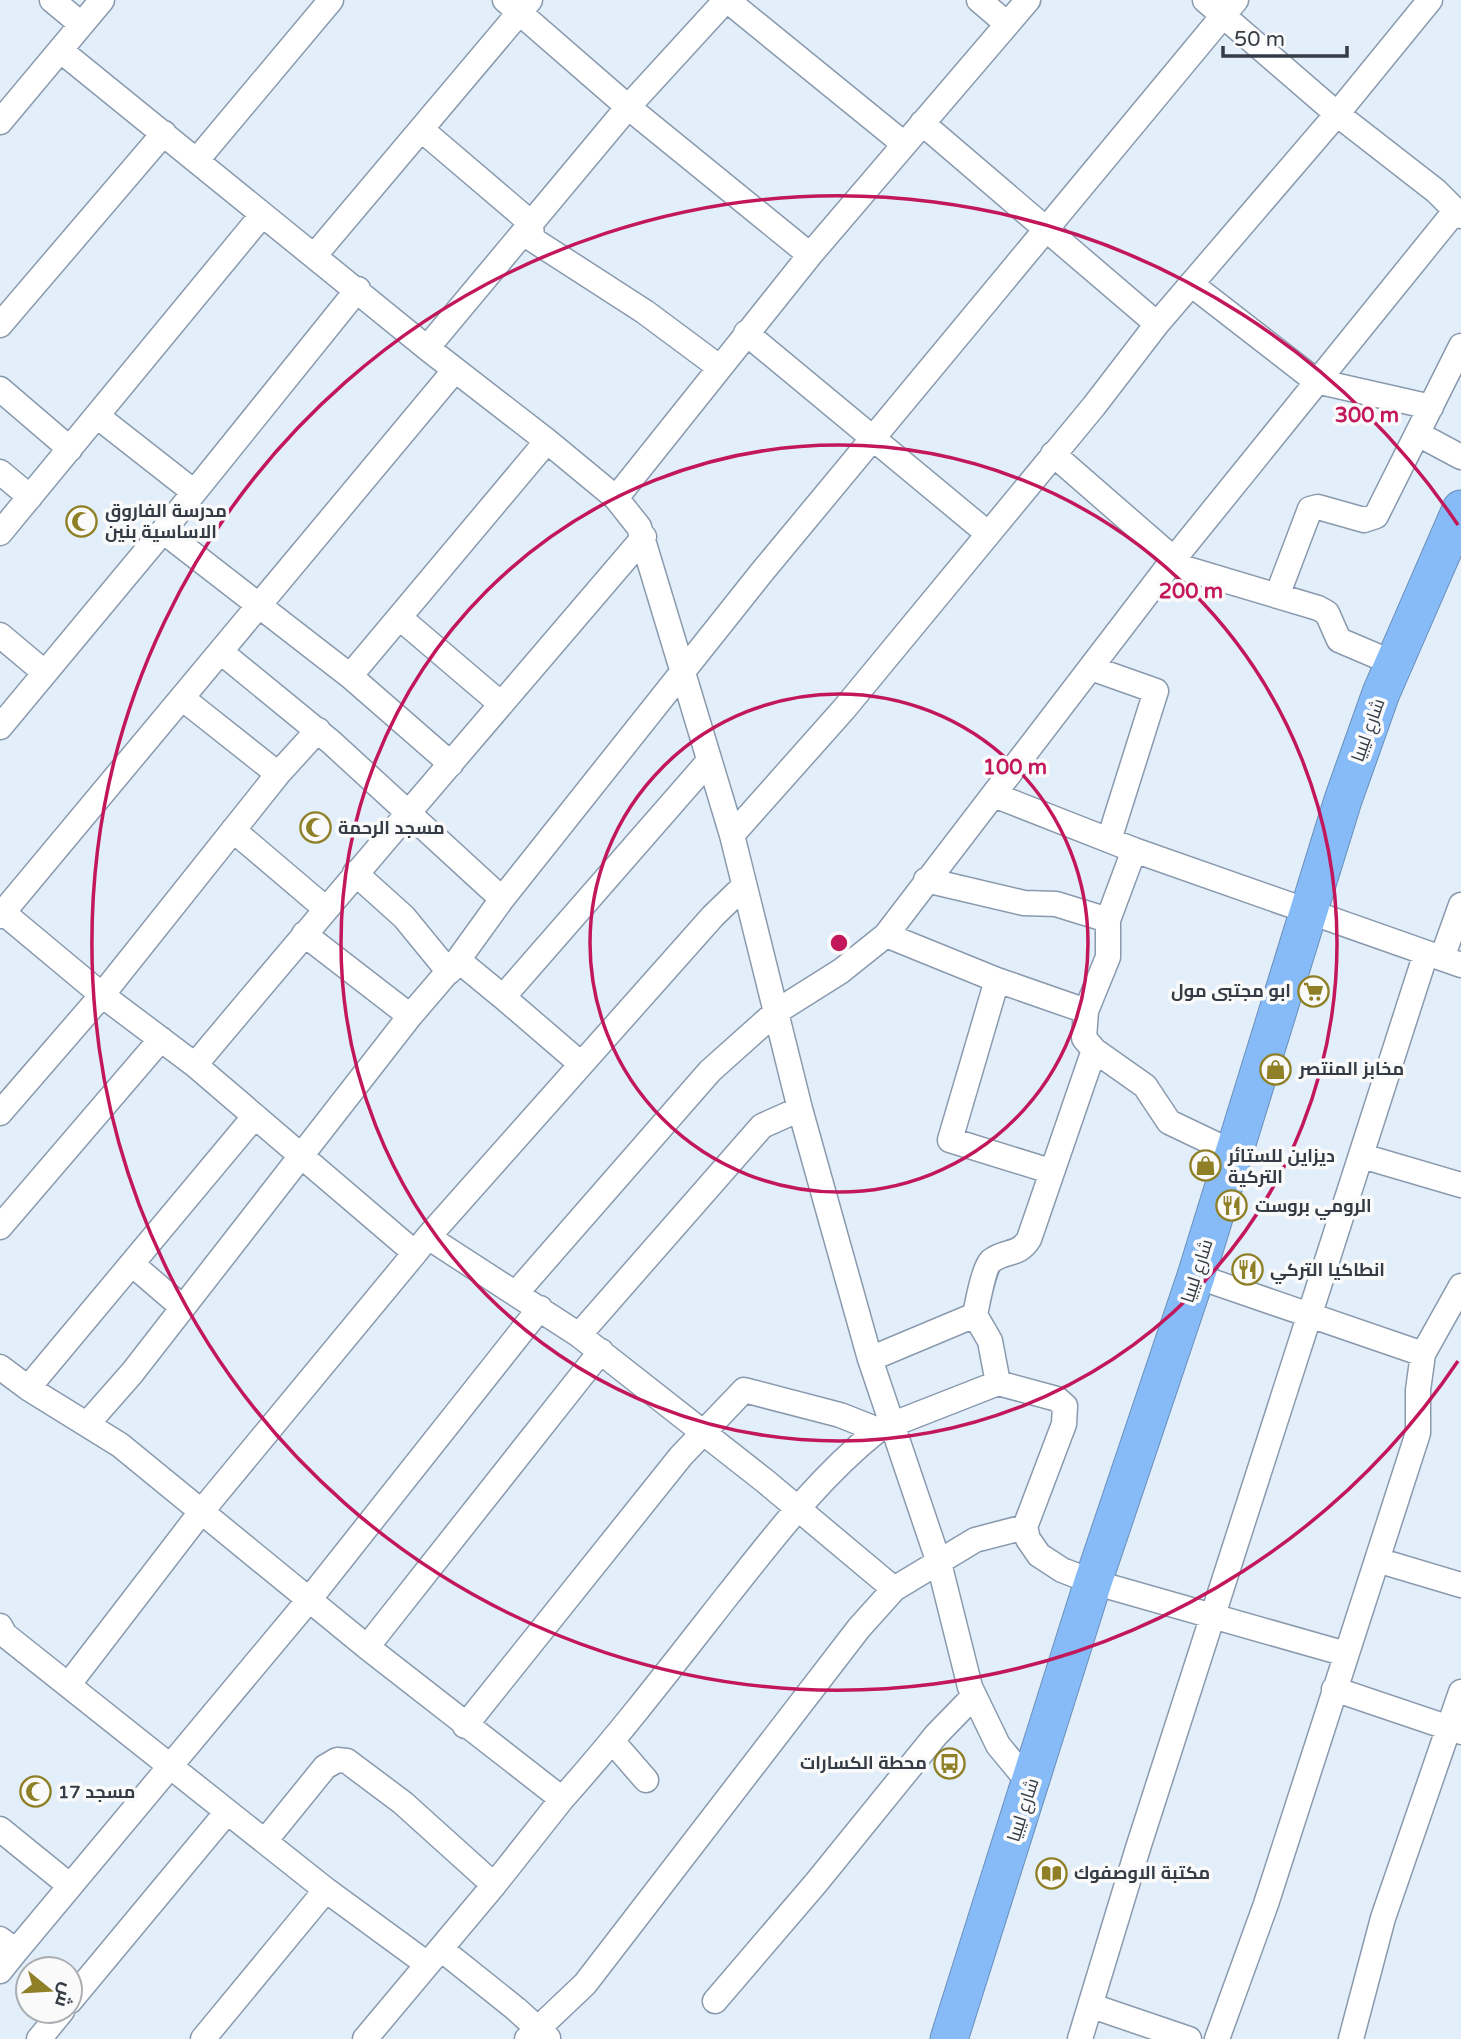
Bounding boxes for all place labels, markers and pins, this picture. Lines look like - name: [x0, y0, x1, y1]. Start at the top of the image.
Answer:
- place label: مدرسة الفاروق الاساسية بنين: [105, 500, 227, 543]
- mosque icon: مدرسة الفاروق الاساسية بنين: [65, 504, 99, 538]
- mosque icon: مسجد الرحمة: [298, 811, 332, 845]
- place label: مسجد الرحمة: [338, 817, 445, 839]
- centre of rings: [827, 931, 851, 955]
- supermarket icon: ابو مجتبى مول: [1297, 974, 1331, 1008]
- place label: ابو مجتبى مول: [1171, 980, 1291, 1002]
- shop icon: مخابز المنتصر: [1259, 1052, 1293, 1086]
- place label: مخابز المنتصر: [1298, 1058, 1404, 1080]
- place label: ديزاين للستائر التركية: [1227, 1145, 1335, 1188]
- shop icon: ديزاين للستائر التركية: [1188, 1149, 1222, 1183]
- restaurant icon: الرومي بروست: [1215, 1189, 1249, 1223]
- place label: الرومي بروست: [1255, 1195, 1372, 1221]
- restaurant icon: انطاكيا التركي: [1230, 1253, 1264, 1287]
- place label: انطاكيا التركي: [1270, 1259, 1385, 1285]
- bus stop icon: محطة الكسارات: [933, 1746, 967, 1780]
- place label: محطة الكسارات: [800, 1752, 927, 1774]
- mosque icon: مسجد 17: [18, 1775, 52, 1809]
- place label: مسجد 17: [58, 1781, 135, 1803]
- library icon: مكتبة الاوصفوك: [1034, 1856, 1068, 1890]
- place label: مكتبة الاوصفوك: [1074, 1862, 1210, 1884]

